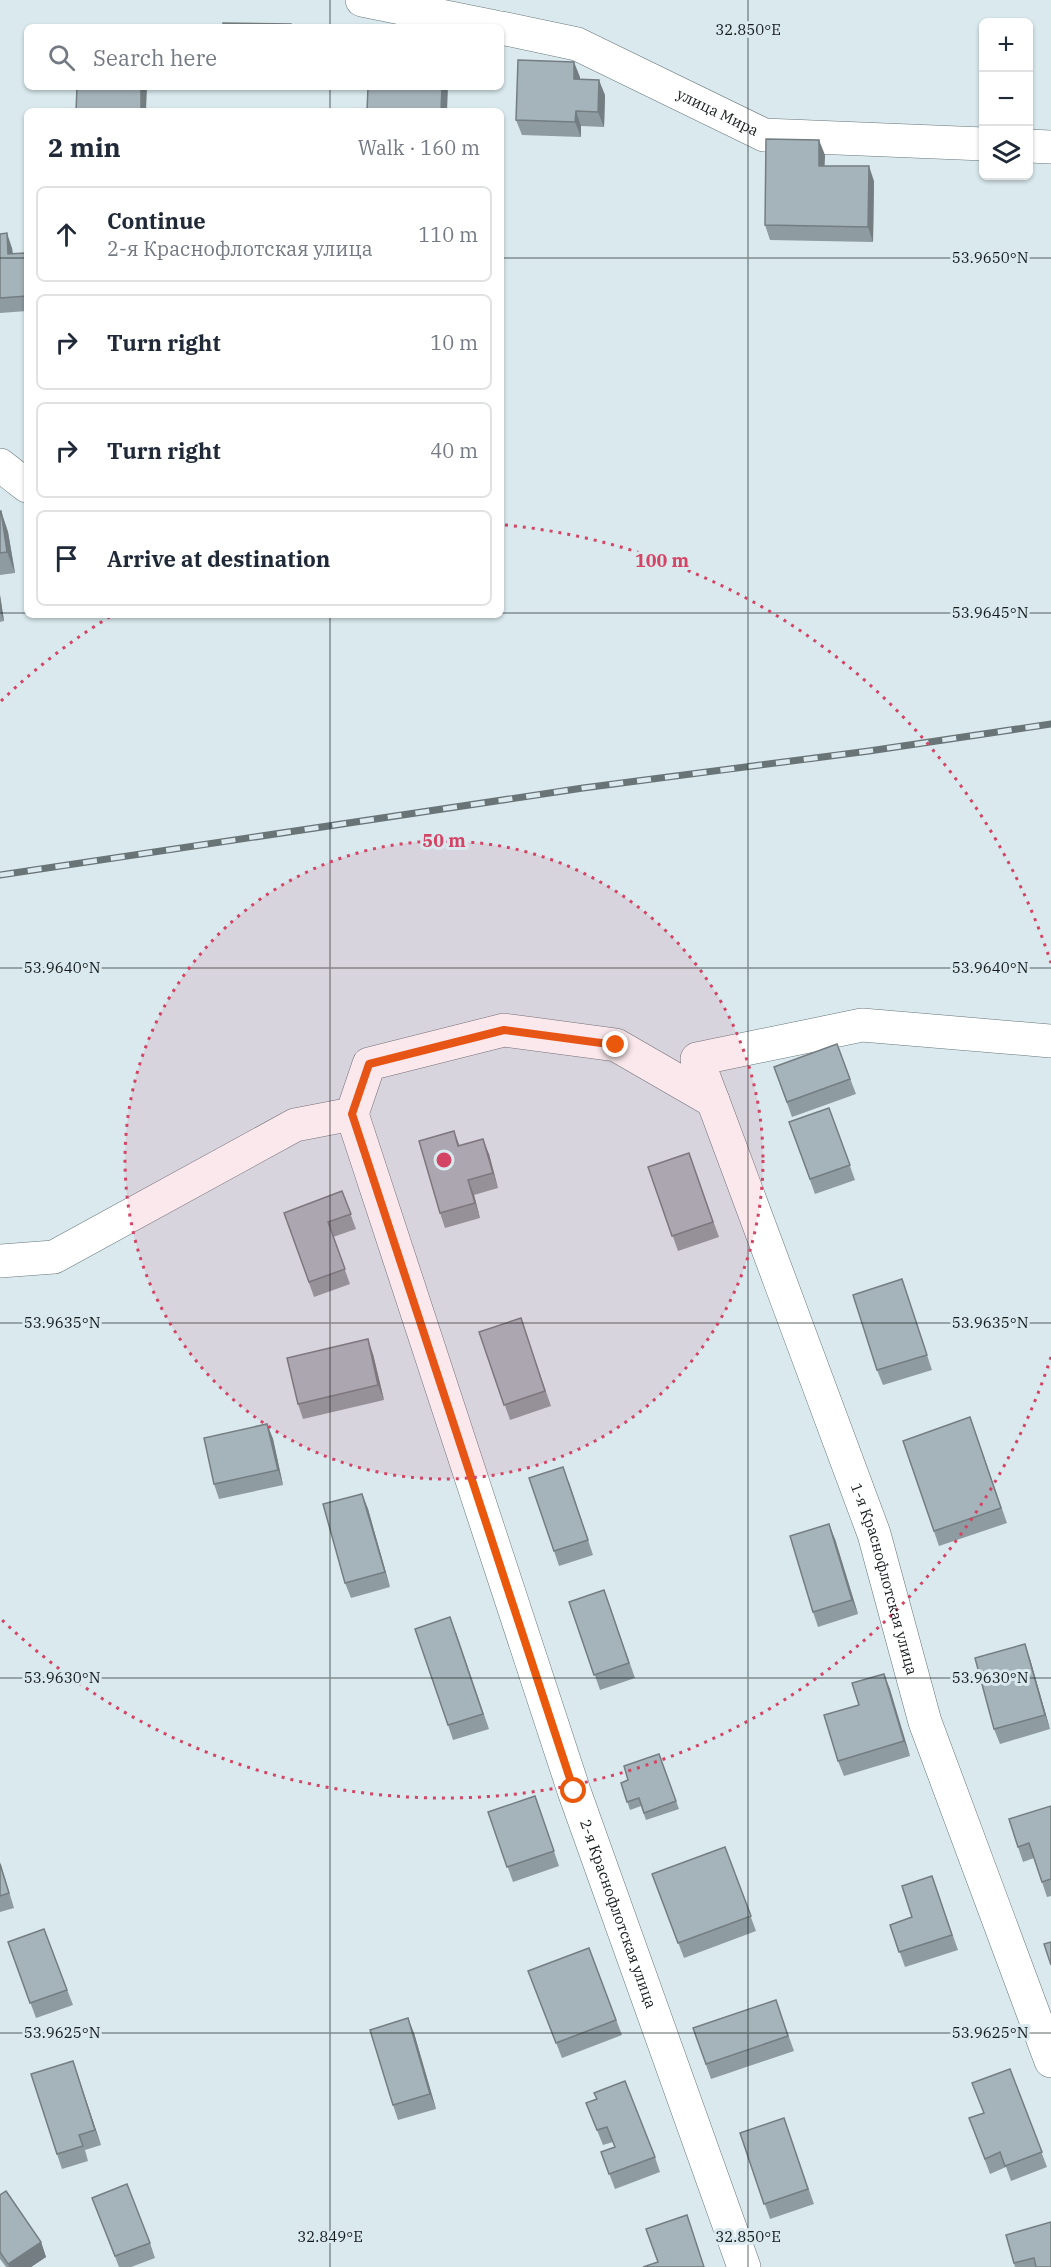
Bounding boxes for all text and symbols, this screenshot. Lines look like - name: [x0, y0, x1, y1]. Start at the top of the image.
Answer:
- map controls: [979, 18, 1033, 180]
- button: +: [979, 18, 1033, 72]
- text: 32.850°E: [715, 20, 781, 39]
- search box: [24, 24, 504, 90]
- icon: search: [45, 41, 78, 74]
- text: Search here: [93, 43, 217, 72]
- button: −: [979, 72, 1033, 126]
- street label: улица Мира: [674, 84, 762, 140]
- button: layers: [979, 126, 1033, 180]
- text: 2 min: [48, 130, 121, 164]
- text: Walk · 160 m: [358, 134, 480, 161]
- text: Continue: [107, 206, 206, 235]
- icon: ahead: [50, 218, 83, 251]
- text: 110 m: [418, 221, 478, 248]
- text: 2-я Краснофлотская улица: [107, 235, 373, 262]
- text: 53.9650°N: [952, 248, 1028, 267]
- icon: right: [50, 326, 83, 359]
- text: Turn right: [107, 328, 221, 357]
- text: 10 m: [430, 329, 478, 356]
- icon: right: [50, 434, 83, 467]
- text: Turn right: [107, 436, 221, 465]
- text: 40 m: [430, 437, 478, 464]
- icon: arrive: [50, 542, 83, 575]
- text: Arrive at destination: [107, 544, 330, 573]
- text: 100 m: [635, 549, 690, 572]
- text: 53.9645°N: [952, 603, 1028, 622]
- text: 50 m: [422, 829, 466, 852]
- text: 53.9640°N: [24, 958, 100, 977]
- text: 53.9640°N: [952, 958, 1028, 977]
- route end: [602, 1031, 628, 1057]
- centre of rings: [434, 1150, 454, 1170]
- text: 53.9635°N: [24, 1313, 100, 1332]
- text: 53.9635°N: [952, 1313, 1028, 1332]
- street label: 1-я Краснофлотская улица: [847, 1480, 922, 1677]
- text: 53.9630°N: [24, 1668, 100, 1687]
- text: 53.9630°N: [952, 1668, 1028, 1687]
- route start: [560, 1777, 586, 1803]
- street label: 2-я Краснофлотская улица: [576, 1817, 661, 2011]
- text: 53.9625°N: [24, 2023, 100, 2042]
- text: 53.9625°N: [952, 2023, 1028, 2042]
- text: 32.849°E: [297, 2227, 363, 2246]
- text: 32.850°E: [715, 2227, 781, 2246]

